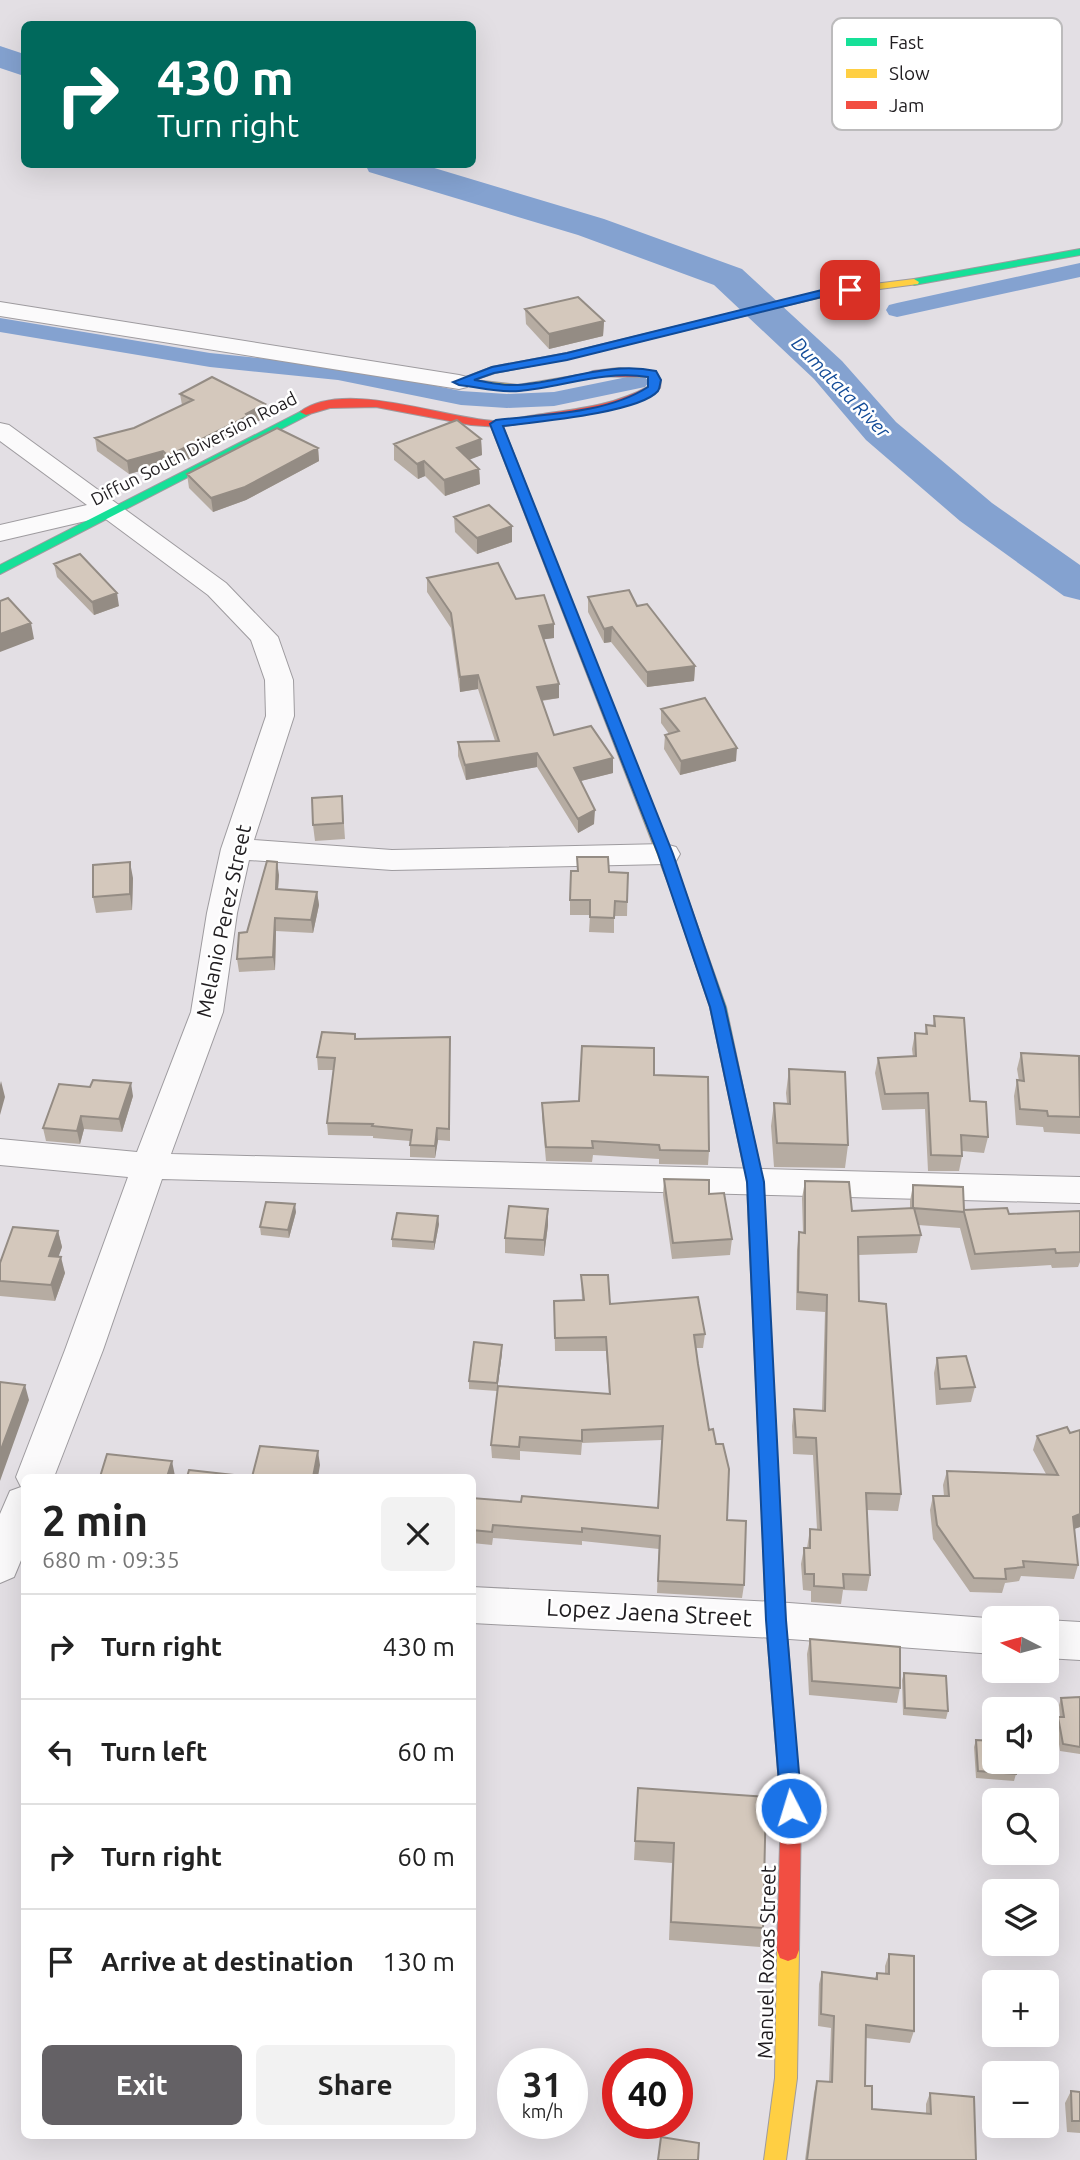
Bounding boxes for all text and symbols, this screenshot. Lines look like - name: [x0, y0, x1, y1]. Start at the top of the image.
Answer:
- legend: [832, 18, 1062, 130]
- text: Fast: [889, 31, 924, 53]
- icon: right: [42, 49, 133, 140]
- text: 430 m: [157, 49, 294, 104]
- text: Slow: [889, 62, 930, 84]
- text: Jam: [889, 94, 925, 116]
- text: Turn right: [157, 107, 299, 143]
- pin: [820, 260, 880, 320]
- icon: arrive: [831, 271, 869, 309]
- water label: Dumatata River: [787, 332, 895, 443]
- street label: Diffun South Diversion Road: [87, 387, 300, 509]
- street label: Melanio Perez Street: [191, 822, 255, 1020]
- text: 2 min: [42, 1497, 148, 1544]
- button: close: [381, 1497, 455, 1571]
- text: 680 m · 09:35: [42, 1547, 180, 1572]
- street label: Lopez Jaena Street: [545, 1594, 753, 1631]
- north arrow: [982, 1606, 1059, 1684]
- map controls: [982, 1606, 1059, 2138]
- icon: right: [42, 1628, 80, 1666]
- text: Turn right: [101, 1632, 222, 1661]
- text: 430 m: [383, 1632, 455, 1661]
- button: sound: [982, 1697, 1059, 1774]
- icon: left: [42, 1733, 80, 1771]
- text: Turn left: [101, 1737, 207, 1766]
- text: 60 m: [397, 1737, 455, 1766]
- position arrow: [754, 1771, 828, 1845]
- button: search: [982, 1788, 1059, 1865]
- icon: right: [42, 1838, 80, 1876]
- text: Turn right: [101, 1842, 222, 1871]
- text: 60 m: [397, 1842, 455, 1871]
- street label: Manuel Roxas Street: [752, 1865, 780, 2059]
- button: layers: [982, 1879, 1059, 1956]
- icon: arrive: [42, 1943, 80, 1981]
- text: Arrive at destination: [101, 1947, 354, 1976]
- text: 130 m: [383, 1947, 455, 1976]
- button: +: [982, 1970, 1059, 2047]
- button: Exit: [42, 2045, 242, 2125]
- button: Share: [256, 2045, 455, 2125]
- speed limit sign: 40: [602, 2048, 693, 2139]
- button: −: [982, 2061, 1059, 2138]
- text: 31: [523, 2064, 562, 2104]
- text: km/h: [522, 2101, 563, 2121]

